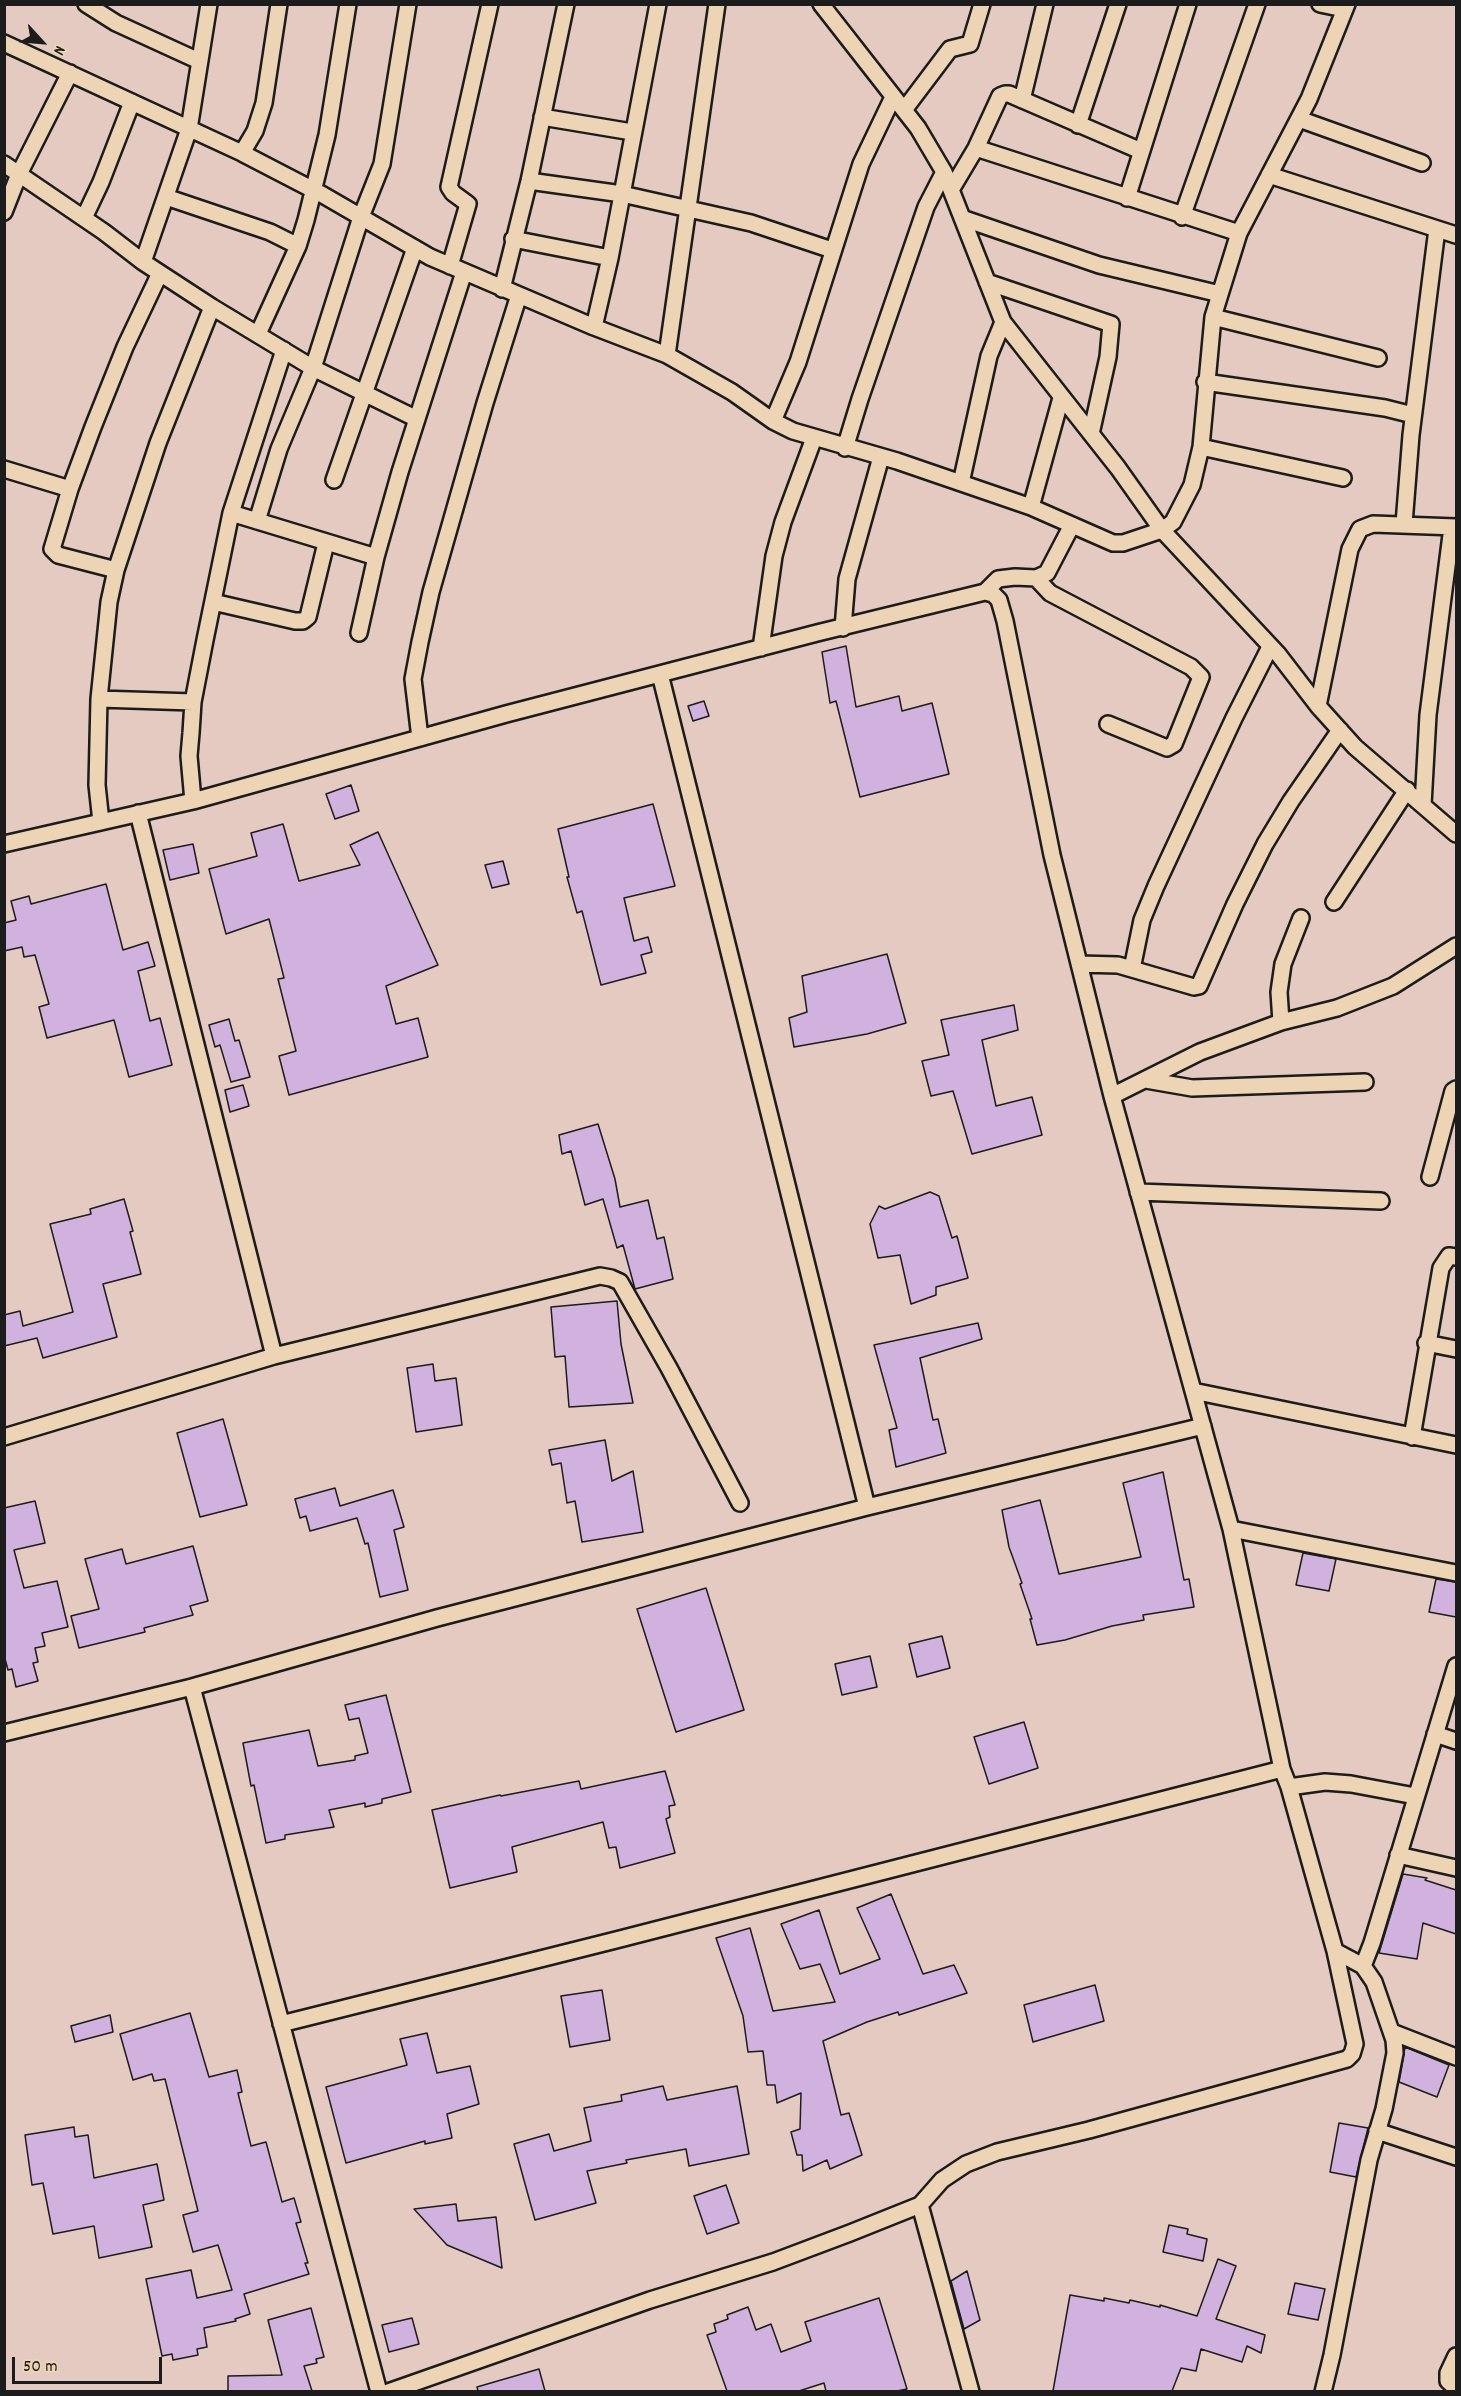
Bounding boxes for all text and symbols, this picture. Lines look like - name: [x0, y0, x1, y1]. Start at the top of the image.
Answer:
- north arrow: [12, 12, 72, 72]
- text: N: [47, 42, 71, 59]
- scale bar: [15, 2345, 165, 2383]
- text: 50 m: [23, 2355, 58, 2380]

